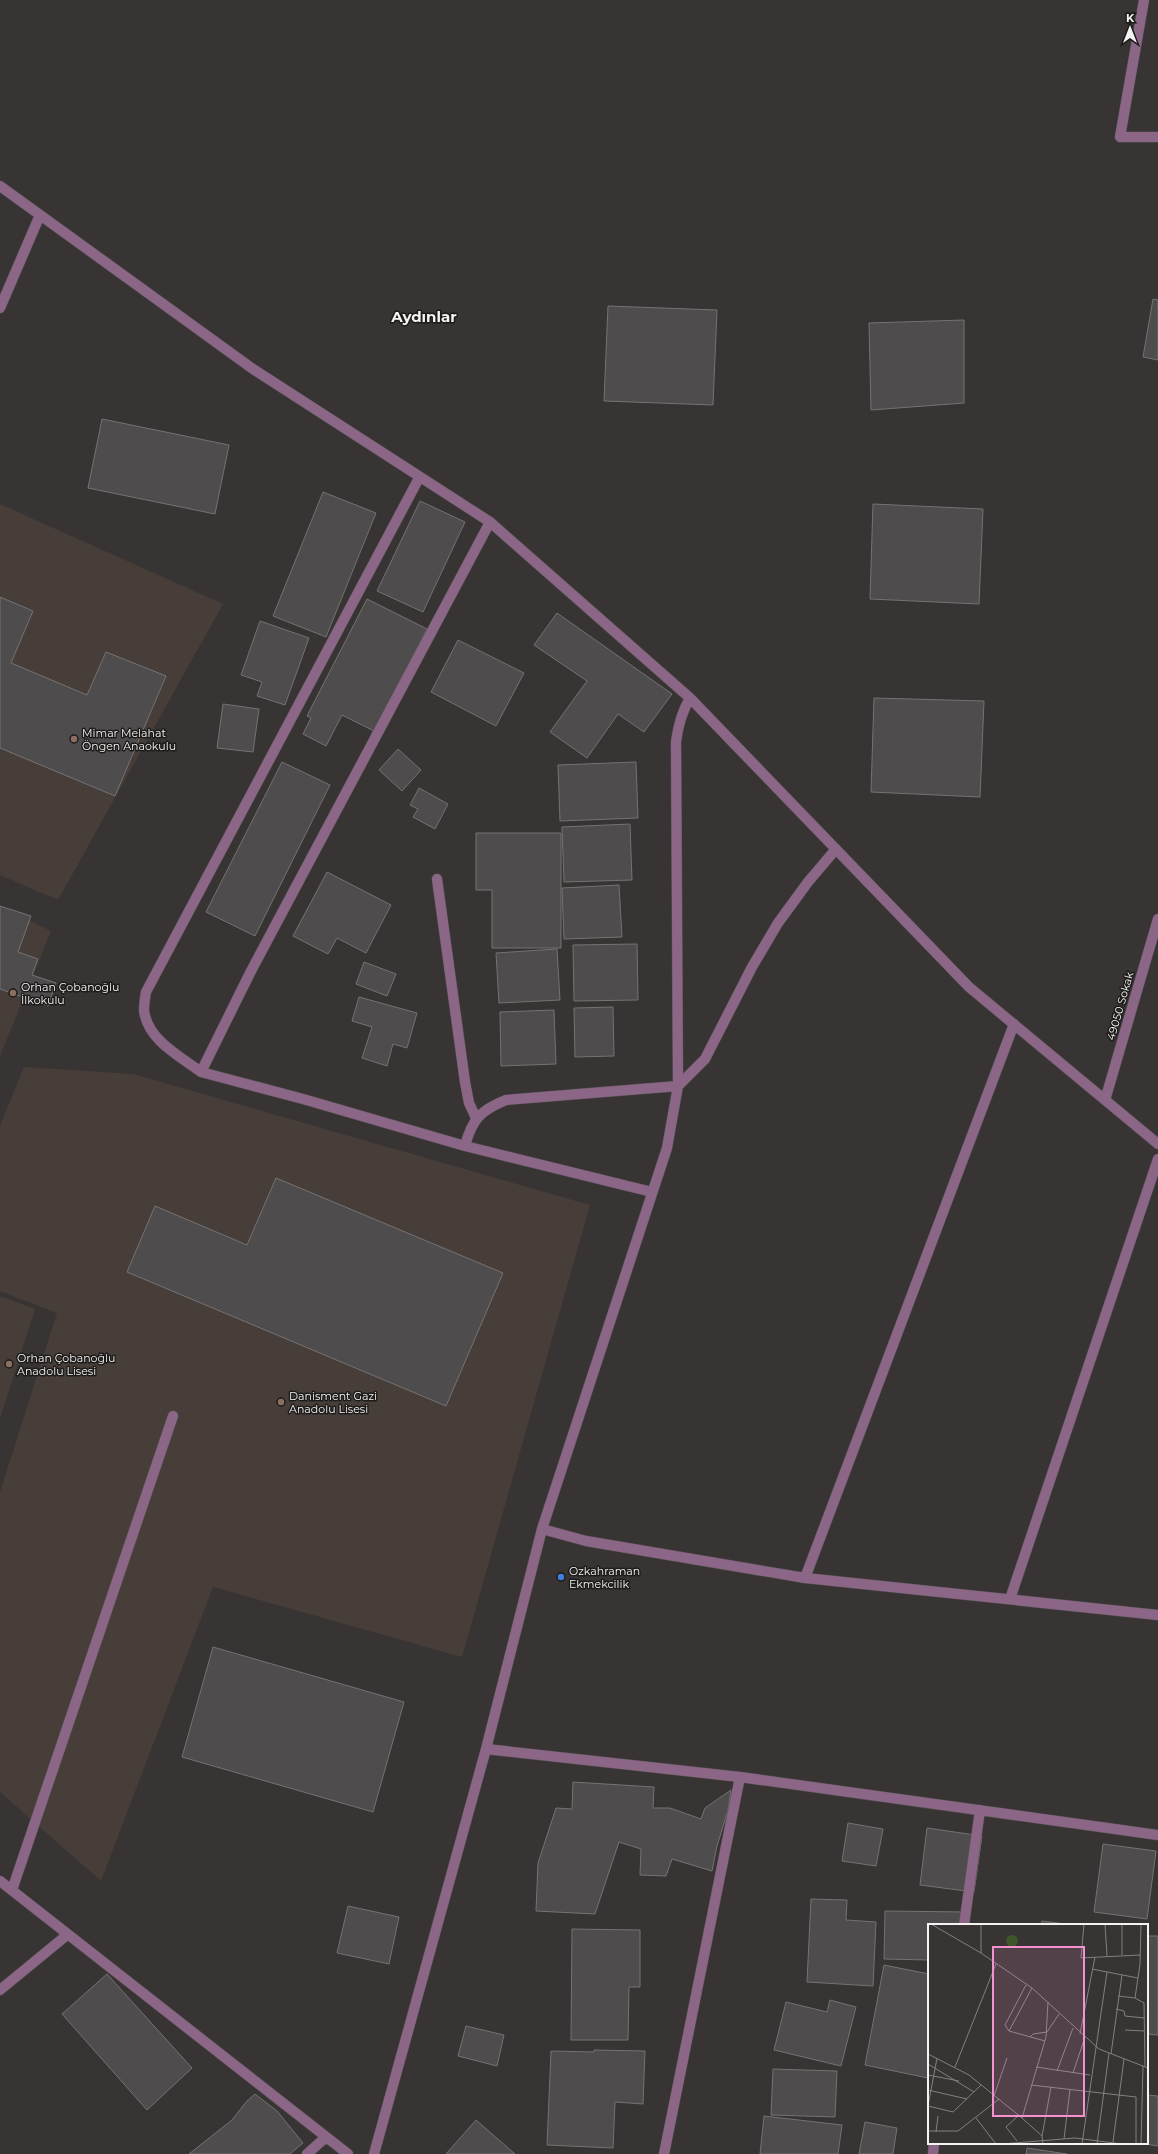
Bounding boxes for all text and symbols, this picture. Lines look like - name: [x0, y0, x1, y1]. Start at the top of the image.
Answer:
- north arrow: [1110, 8, 1150, 48]
- text: K: [1126, 11, 1135, 25]
- district label: Aydınlar: [390, 307, 457, 326]
- place label: Mimar Melahat Öngen Anaokulu: [82, 726, 176, 753]
- marker: Mimar Melahat Öngen Anaokulu: [69, 734, 79, 744]
- street label: 49050 Sokak: [1104, 970, 1137, 1042]
- place label: Orhan Çobanoğlu İlkokulu: [21, 980, 119, 1007]
- marker: Orhan Çobanoğlu İlkokulu: [8, 988, 18, 998]
- place label: Orhan Çobanoğlu Anadolu Lisesi: [17, 1351, 115, 1378]
- marker: Orhan Çobanoğlu Anadolu Lisesi: [4, 1359, 14, 1369]
- place label: Danisment Gazi Anadolu Lisesi: [289, 1389, 377, 1416]
- marker: Danisment Gazi Anadolu Lisesi: [276, 1397, 286, 1407]
- place label: Ozkahraman Ekmekcilik: [569, 1564, 640, 1591]
- marker: Ozkahraman Ekmekcilik: [556, 1572, 566, 1582]
- inset map: [928, 1924, 1148, 2144]

